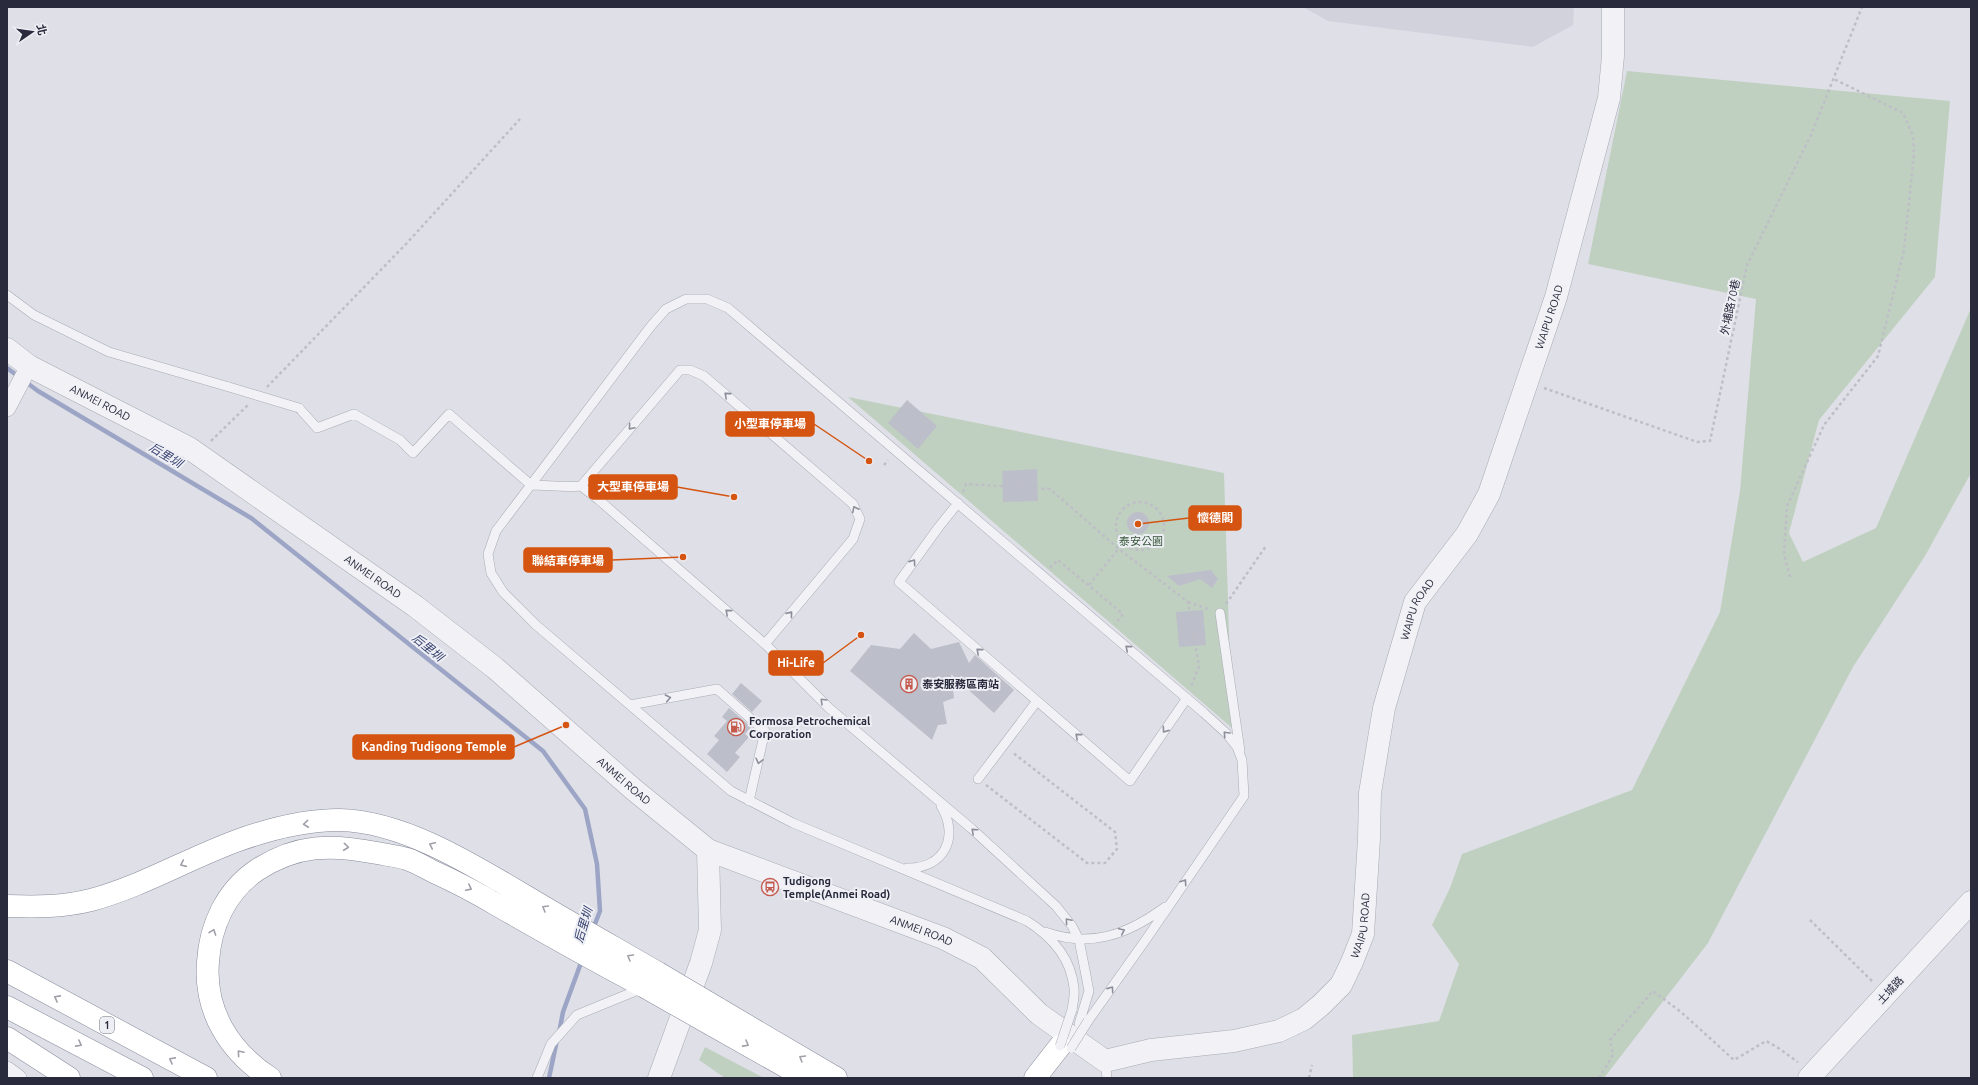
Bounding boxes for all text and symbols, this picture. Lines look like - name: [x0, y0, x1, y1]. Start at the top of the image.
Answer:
- north arrow: [12, 12, 52, 52]
- text: 北: [35, 23, 49, 36]
- street label: 外埔路70巷: [1718, 278, 1742, 336]
- street label: WAIPU ROAD: [1533, 283, 1565, 351]
- street label: ANMEI ROAD: [68, 382, 133, 423]
- one-way arrow: [724, 393, 731, 400]
- callout: 小型車停車場: [726, 412, 814, 436]
- text: 小型車停車場: [734, 417, 806, 430]
- one-way arrow: [629, 423, 636, 430]
- water label: 后里圳: [147, 440, 186, 471]
- callout: 大型車停車場: [589, 475, 677, 499]
- text: 大型車停車場: [597, 480, 669, 493]
- one-way arrow: [852, 506, 860, 514]
- callout: 懷德閣: [1189, 506, 1241, 530]
- text: 懷德閣: [1197, 511, 1233, 524]
- park label: 泰安公園: [1119, 535, 1163, 547]
- callout: 聯結車停車場: [524, 548, 612, 572]
- street label: ANMEI ROAD: [342, 553, 404, 601]
- text: 聯結車停車場: [532, 554, 604, 567]
- one-way arrow: [909, 559, 916, 566]
- street label: WAIPU ROAD: [1398, 576, 1437, 641]
- one-way arrow: [725, 609, 733, 617]
- one-way arrow: [785, 611, 792, 619]
- water label: 后里圳: [410, 631, 448, 665]
- one-way arrow: [1125, 646, 1133, 653]
- one-way arrow: [977, 649, 984, 656]
- callout: Hi-Life: [769, 651, 823, 675]
- text: Hi-Life: [777, 656, 815, 669]
- building icon: 泰安服務區南站: [899, 674, 919, 694]
- place label: 泰安服務區南站: [922, 678, 999, 690]
- one-way arrow: [665, 694, 672, 703]
- one-way arrow: [820, 698, 828, 706]
- place label: Formosa Petrochemical Corporation: [749, 715, 871, 740]
- fuel station icon: Formosa Petrochemical Corporation: [726, 717, 746, 737]
- one-way arrow: [1163, 726, 1170, 733]
- one-way arrow: [1223, 731, 1230, 739]
- one-way arrow: [1075, 733, 1083, 741]
- callout: Kanding Tudigong Temple: [353, 735, 514, 759]
- text: Kanding Tudigong Temple: [361, 740, 507, 753]
- street label: ANMEI ROAD: [595, 755, 653, 807]
- one-way arrow: [755, 758, 763, 764]
- one-way arrow: [303, 819, 309, 828]
- one-way arrow: [971, 829, 979, 836]
- one-way arrow: [429, 842, 436, 850]
- one-way arrow: [343, 843, 350, 852]
- one-way arrow: [180, 859, 187, 867]
- place label: Tudigong Temple(Anmei Road): [783, 875, 890, 901]
- bus stop icon: Tudigong Temple(Anmei Road): [760, 877, 780, 897]
- one-way arrow: [1179, 879, 1186, 886]
- one-way arrow: [464, 884, 472, 891]
- street label: WAIPU ROAD: [1348, 892, 1372, 960]
- water label: 后里圳: [572, 904, 595, 944]
- one-way arrow: [542, 905, 549, 912]
- street label: ANMEI ROAD: [889, 913, 955, 948]
- one-way arrow: [1066, 918, 1073, 925]
- one-way arrow: [1118, 928, 1125, 936]
- one-way arrow: [208, 929, 216, 936]
- one-way arrow: [627, 954, 635, 961]
- street label: 土城路: [1874, 974, 1906, 1006]
- one-way arrow: [1106, 986, 1114, 993]
- one-way arrow: [54, 995, 62, 1003]
- road number: 1: [100, 1017, 114, 1033]
- one-way arrow: [742, 1039, 749, 1047]
- one-way arrow: [74, 1040, 82, 1047]
- one-way arrow: [237, 1051, 244, 1058]
- one-way arrow: [799, 1056, 806, 1063]
- one-way arrow: [169, 1057, 176, 1064]

